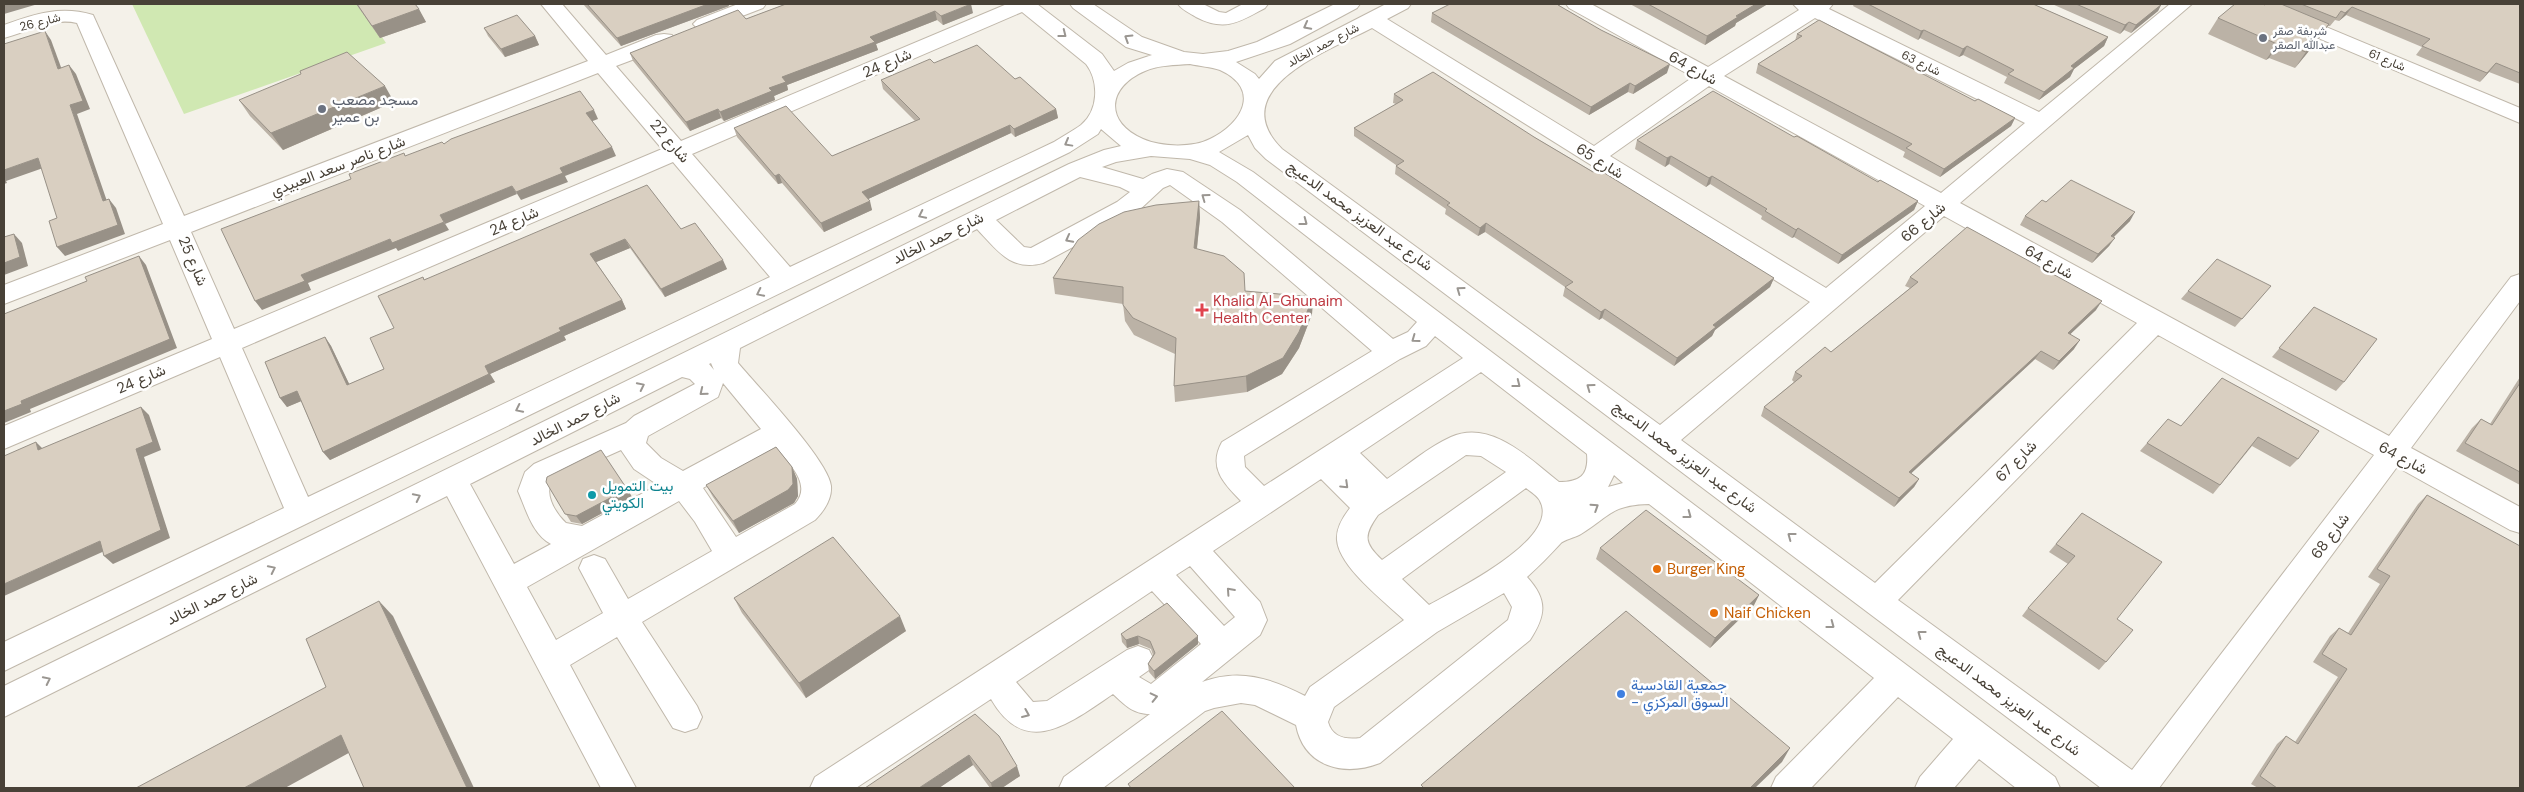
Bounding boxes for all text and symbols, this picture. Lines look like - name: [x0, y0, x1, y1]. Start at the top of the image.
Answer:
- street label: شارع 26: [18, 9, 62, 36]
- street label: شارع حمد الخالد: [1284, 19, 1362, 72]
- one-way arrow: [1303, 20, 1312, 30]
- place label: شريفة صقر عبدالله الصقر: [2272, 23, 2335, 53]
- one-way arrow: [1057, 28, 1066, 37]
- marker: شريفة صقر عبدالله الصقر: [2257, 32, 2269, 44]
- one-way arrow: [1124, 34, 1133, 44]
- street label: شارع 24: [859, 44, 915, 83]
- street label: شارع 61: [2366, 45, 2408, 76]
- street label: شارع 64: [1665, 46, 1721, 90]
- street label: شارع 63: [1898, 47, 1943, 80]
- place label: مسجد مصعب بن عمير: [331, 90, 418, 127]
- marker: مسجد مصعب بن عمير: [316, 103, 328, 115]
- street label: شارع 22: [645, 115, 695, 168]
- street label: شارع ناصر سعد العبيدي: [268, 131, 409, 204]
- one-way arrow: [1064, 137, 1073, 147]
- street label: شارع 65: [1572, 139, 1628, 184]
- street label: شارع عبد العزيز محمد الدعيج: [1283, 156, 1437, 277]
- one-way arrow: [1201, 194, 1211, 203]
- street label: شارع 66: [1896, 197, 1950, 247]
- street label: شارع 24: [486, 202, 542, 241]
- street label: شارع حمد الخالد: [889, 207, 987, 270]
- one-way arrow: [918, 208, 927, 219]
- one-way arrow: [1298, 217, 1307, 225]
- street label: شارع 25: [173, 233, 212, 289]
- one-way arrow: [1065, 233, 1074, 243]
- street label: شارع 64: [2021, 240, 2077, 284]
- one-way arrow: [756, 287, 765, 297]
- one-way arrow: [1456, 287, 1466, 296]
- place label: Khalid Al-Ghunaim Health Center: [1213, 291, 1343, 328]
- marker: Khalid Al-Ghunaim Health Center: [1195, 303, 1209, 317]
- one-way arrow: [1411, 333, 1421, 342]
- street label: شارع 24: [113, 360, 169, 399]
- one-way arrow: [1511, 379, 1520, 387]
- one-way arrow: [636, 382, 645, 392]
- one-way arrow: [1586, 384, 1596, 393]
- one-way arrow: [700, 386, 709, 395]
- street label: شارع حمد الخالد: [526, 388, 624, 451]
- street label: شارع عبد العزيز محمد الدعيج: [1608, 396, 1761, 519]
- one-way arrow: [515, 403, 524, 414]
- street label: شارع 67: [1991, 436, 2042, 487]
- street label: شارع 64: [2375, 437, 2431, 480]
- place label: بيت التمويل الكويتي: [602, 476, 673, 516]
- one-way arrow: [1340, 479, 1349, 488]
- marker: بيت التمويل الكويتي: [586, 489, 598, 501]
- one-way arrow: [412, 493, 421, 503]
- one-way arrow: [1590, 504, 1599, 513]
- street label: شارع 68: [2306, 509, 2355, 564]
- one-way arrow: [1682, 510, 1691, 518]
- one-way arrow: [1788, 534, 1797, 542]
- place label: Burger King: [1667, 559, 1745, 579]
- marker: Burger King: [1651, 563, 1663, 575]
- one-way arrow: [266, 565, 275, 575]
- street label: شارع حمد الخالد: [163, 568, 261, 631]
- one-way arrow: [1227, 587, 1236, 596]
- place label: Naif Chicken: [1724, 603, 1811, 623]
- marker: Naif Chicken: [1708, 607, 1720, 619]
- one-way arrow: [1825, 619, 1834, 627]
- one-way arrow: [1917, 631, 1927, 640]
- street label: شارع عبد العزيز محمد الدعيج: [1932, 639, 2085, 762]
- place label: جمعية القادسية - السوق المركزي: [1631, 675, 1728, 715]
- one-way arrow: [42, 676, 51, 686]
- marker: جمعية القادسية - السوق المركزي: [1615, 688, 1627, 700]
- one-way arrow: [1150, 692, 1159, 703]
- one-way arrow: [1021, 708, 1030, 719]

